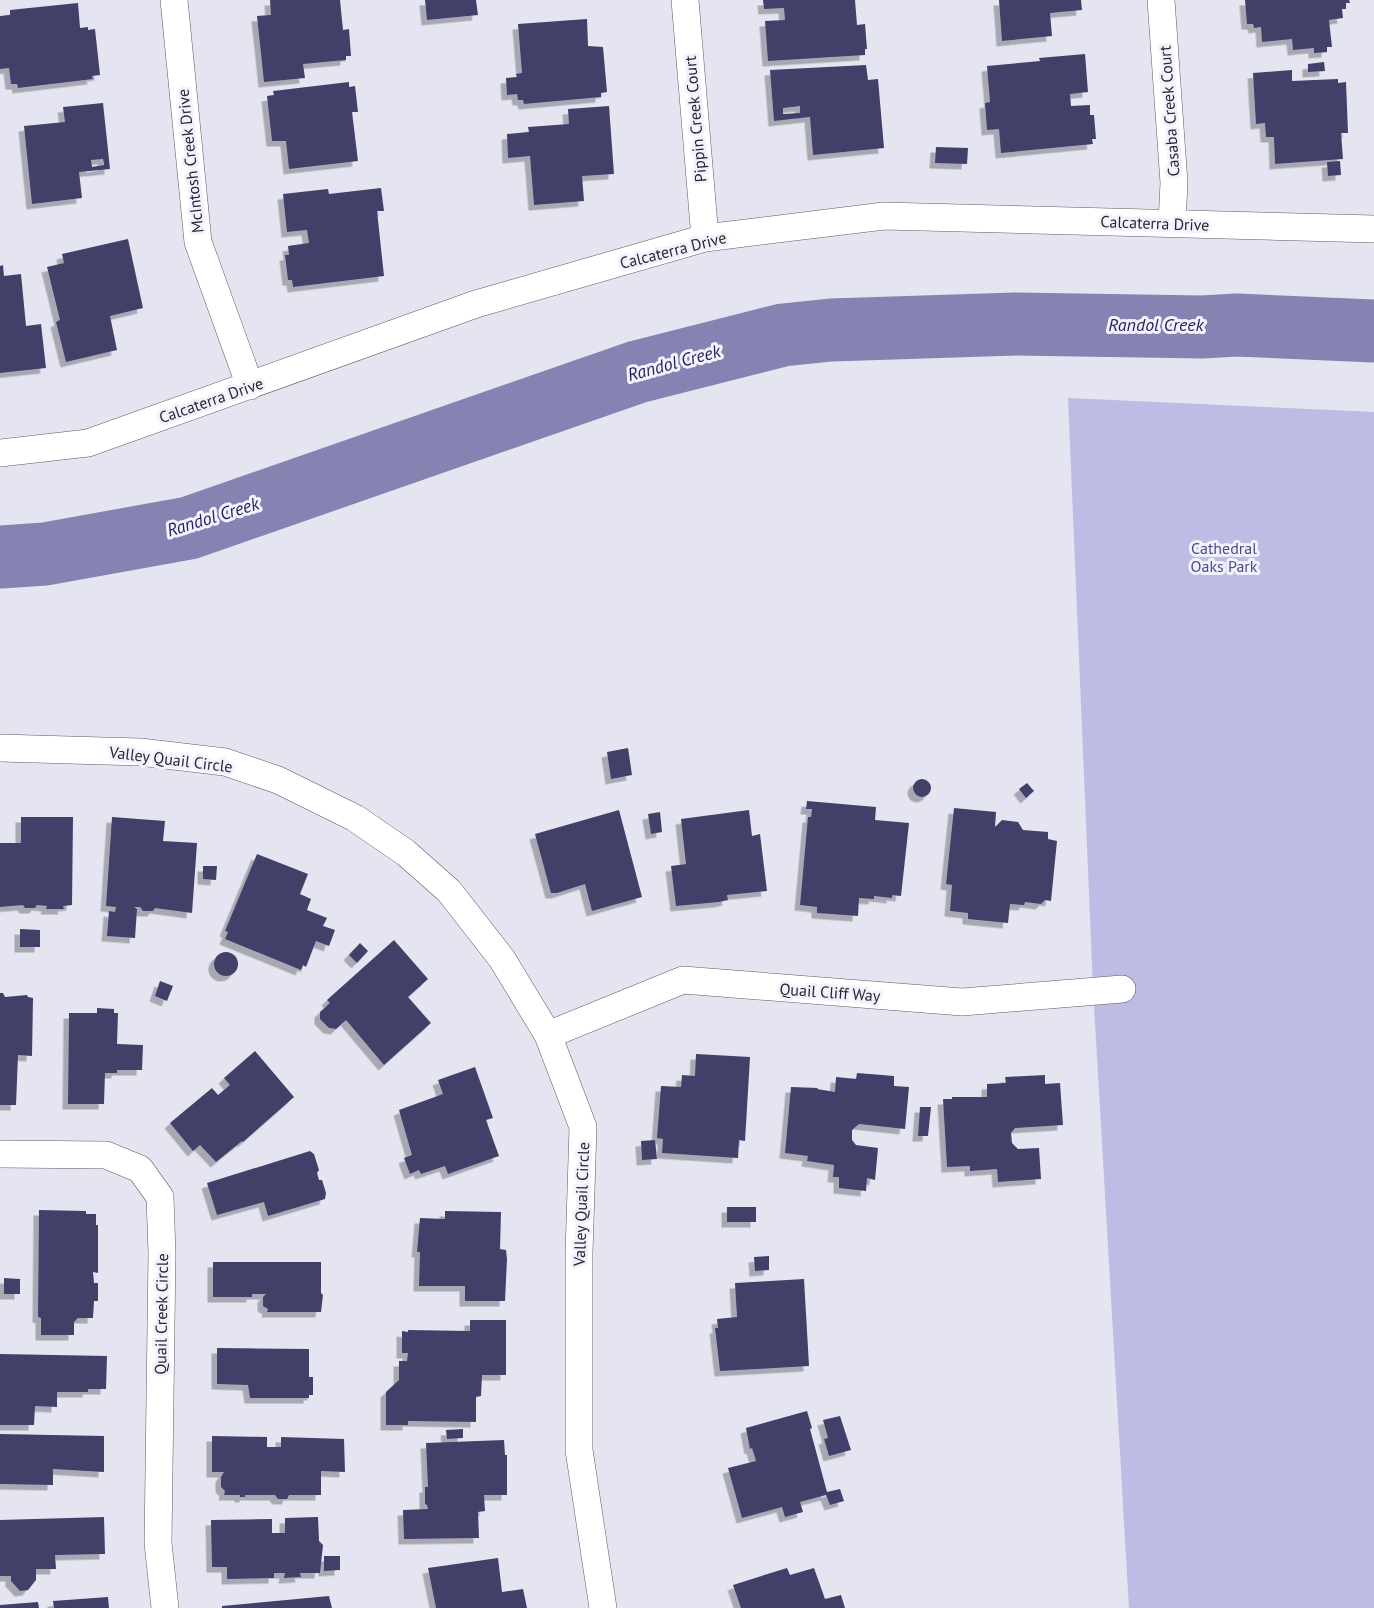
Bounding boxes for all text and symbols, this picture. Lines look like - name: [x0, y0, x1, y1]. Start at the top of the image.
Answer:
- street label: Casaba Creek Court: [1154, 44, 1184, 177]
- street label: Pippin Creek Court: [679, 54, 710, 183]
- street label: McIntosh Creek Drive: [172, 88, 208, 234]
- street label: Calcaterra Drive: [1100, 211, 1210, 235]
- street label: Calcaterra Drive: [618, 227, 728, 273]
- water label: Randol Creek: [1108, 313, 1205, 336]
- water label: Randol Creek: [625, 339, 724, 386]
- street label: Calcaterra Drive: [156, 373, 266, 427]
- water label: Randol Creek: [164, 491, 263, 541]
- park label: Cathedral Oaks Park: [1191, 538, 1258, 576]
- street label: Valley Quail Circle: [107, 741, 234, 776]
- street label: Quail Cliff Way: [779, 979, 882, 1006]
- street label: Valley Quail Circle: [569, 1142, 593, 1267]
- street label: Quail Creek Circle: [150, 1253, 172, 1375]

